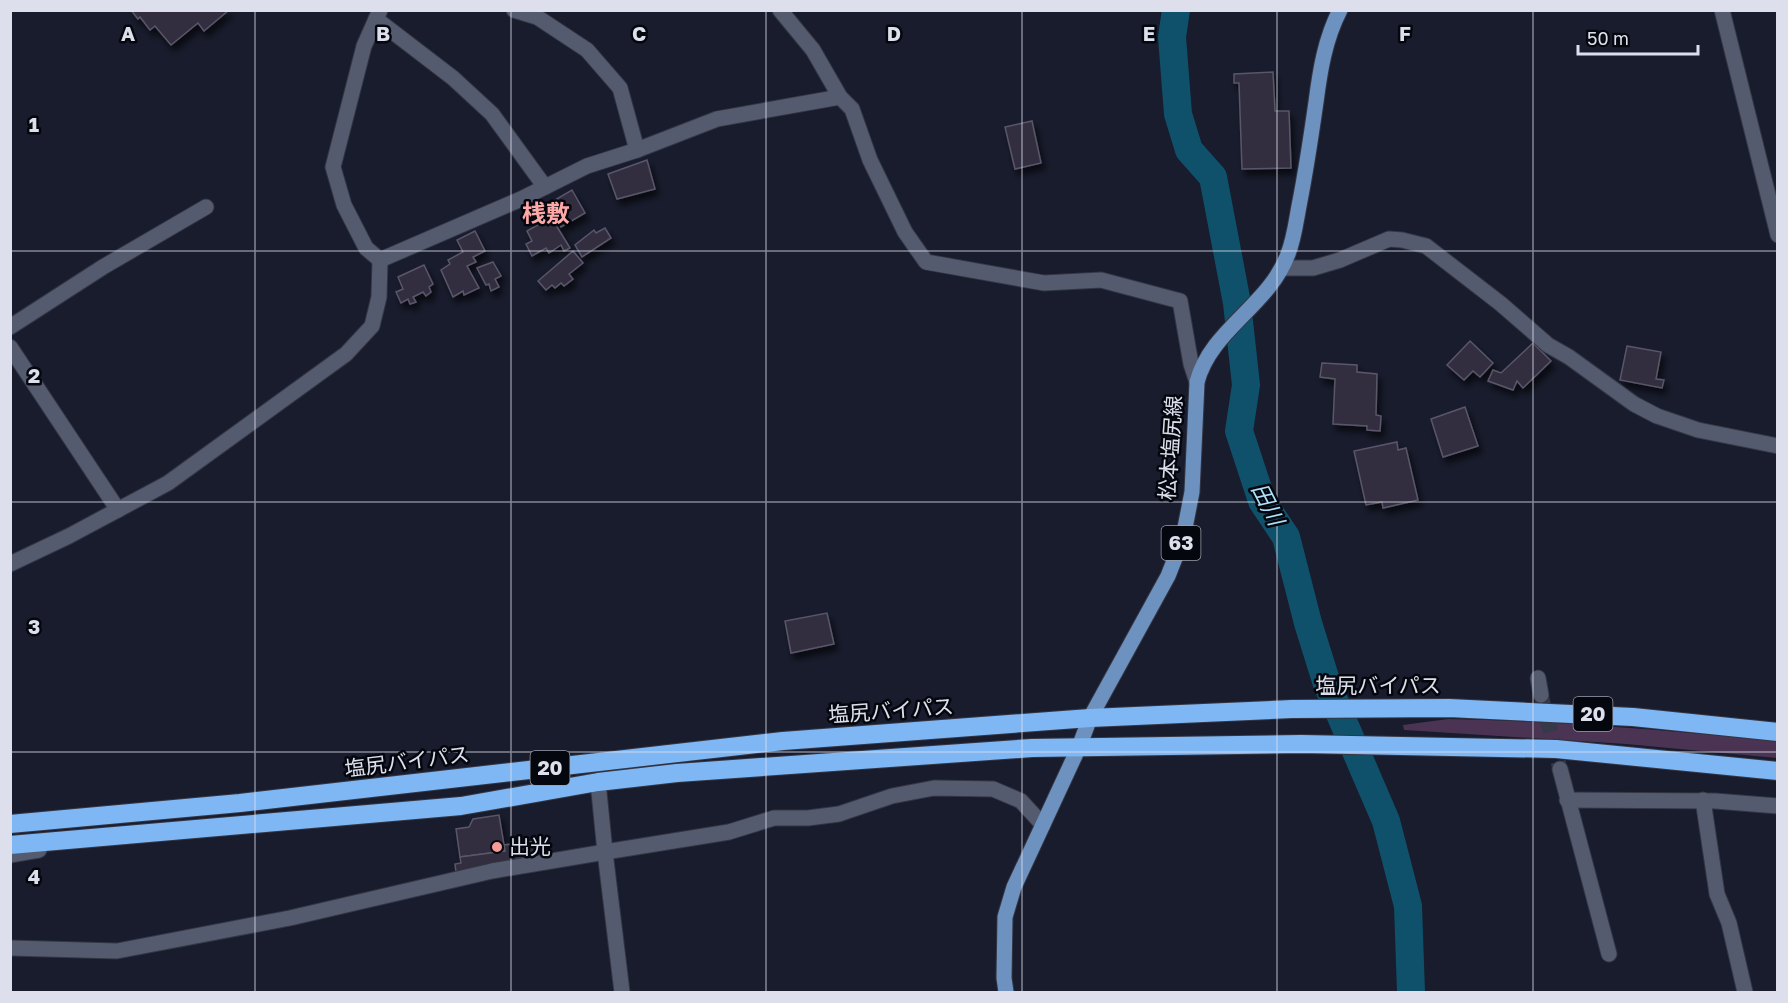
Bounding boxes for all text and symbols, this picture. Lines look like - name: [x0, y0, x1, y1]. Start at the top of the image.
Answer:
- scale bar: [1578, 18, 1698, 56]
- text: A: [121, 21, 135, 45]
- text: B: [376, 21, 390, 45]
- text: C: [632, 21, 646, 45]
- text: D: [887, 21, 901, 45]
- text: E: [1143, 21, 1155, 45]
- text: F: [1399, 21, 1411, 45]
- text: 50 m: [1587, 27, 1629, 49]
- text: 1: [29, 112, 39, 136]
- district label: 桟敷: [522, 198, 570, 227]
- text: 2: [28, 363, 40, 387]
- street label: 松本塩尻線: [1153, 395, 1187, 501]
- water label: 田川: [1246, 478, 1291, 531]
- road number: 63: [1162, 526, 1200, 560]
- text: 3: [28, 614, 40, 638]
- street label: 塩尻バイパス: [1315, 672, 1441, 698]
- street label: 塩尻バイパス: [827, 693, 954, 727]
- road number: 20: [1574, 697, 1612, 731]
- street label: 塩尻バイパス: [343, 740, 471, 782]
- road number: 20: [530, 751, 570, 785]
- place label: 出光: [509, 833, 551, 859]
- marker: 出光: [490, 840, 504, 854]
- text: 4: [28, 864, 40, 888]

